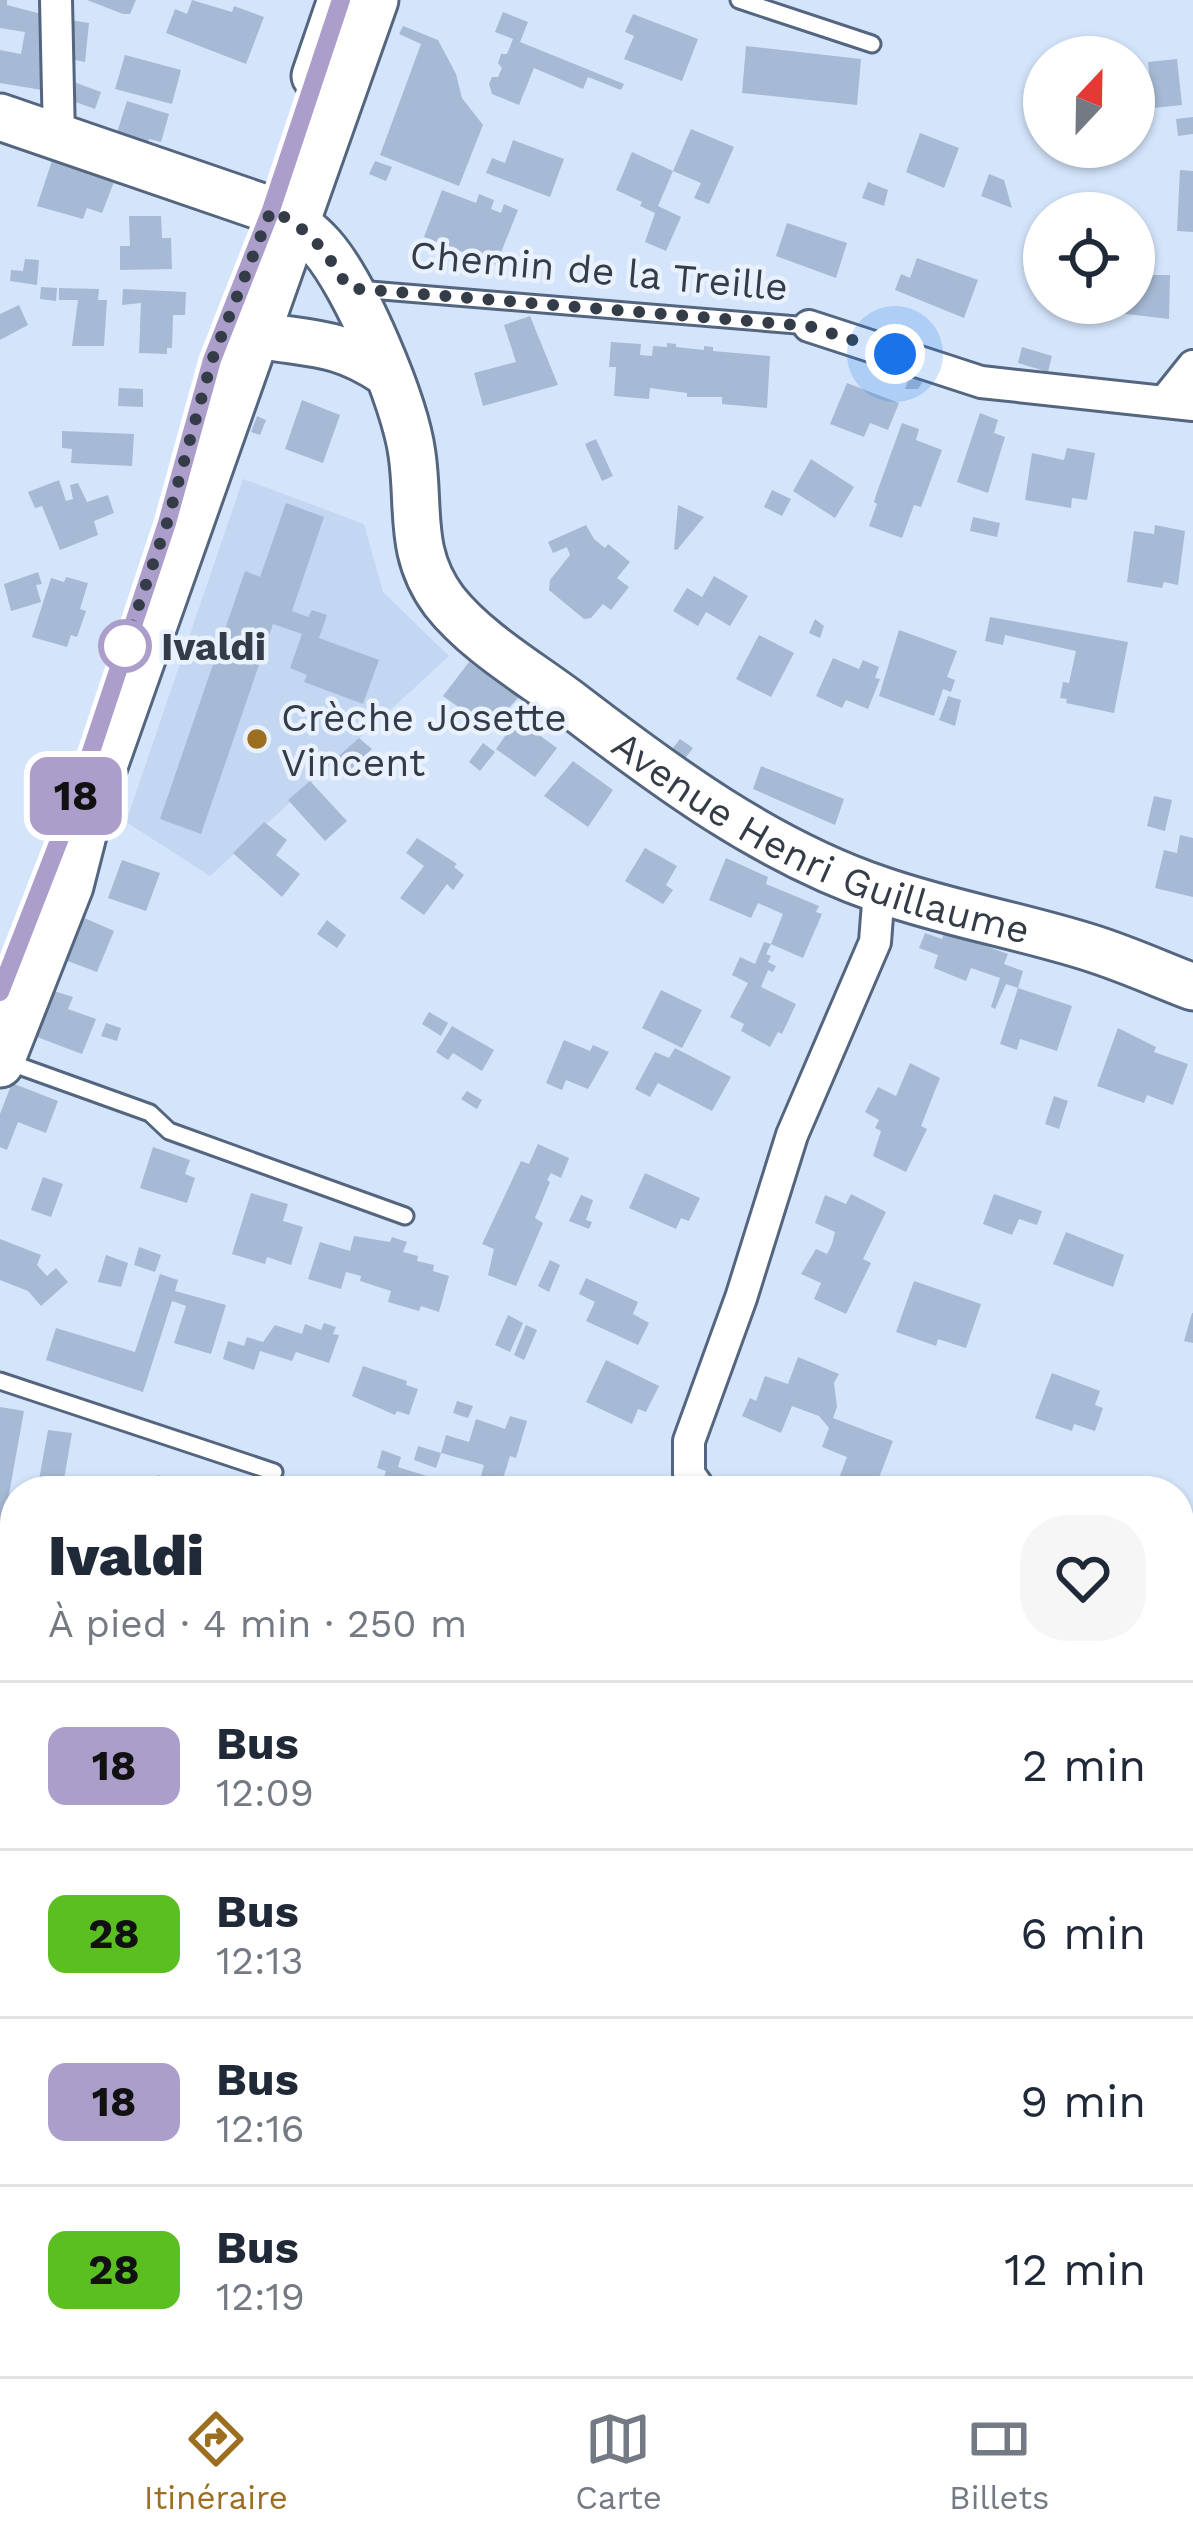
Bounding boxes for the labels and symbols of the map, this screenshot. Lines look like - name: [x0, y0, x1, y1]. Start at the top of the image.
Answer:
- north arrow: [1023, 36, 1155, 168]
- street label: Chemin de la Treille: [408, 232, 790, 309]
- your location: [865, 324, 925, 384]
- marker: Ivaldi: [100, 621, 150, 671]
- place label: Ivaldi: [161, 624, 266, 669]
- place label: Crèche Josette Vincent: [281, 695, 567, 785]
- street label: Avenue Henri Guillaume: [604, 722, 1034, 953]
- marker: Crèche Josette Vincent: [244, 726, 270, 752]
- line badge: 18: [22, 757, 130, 835]

